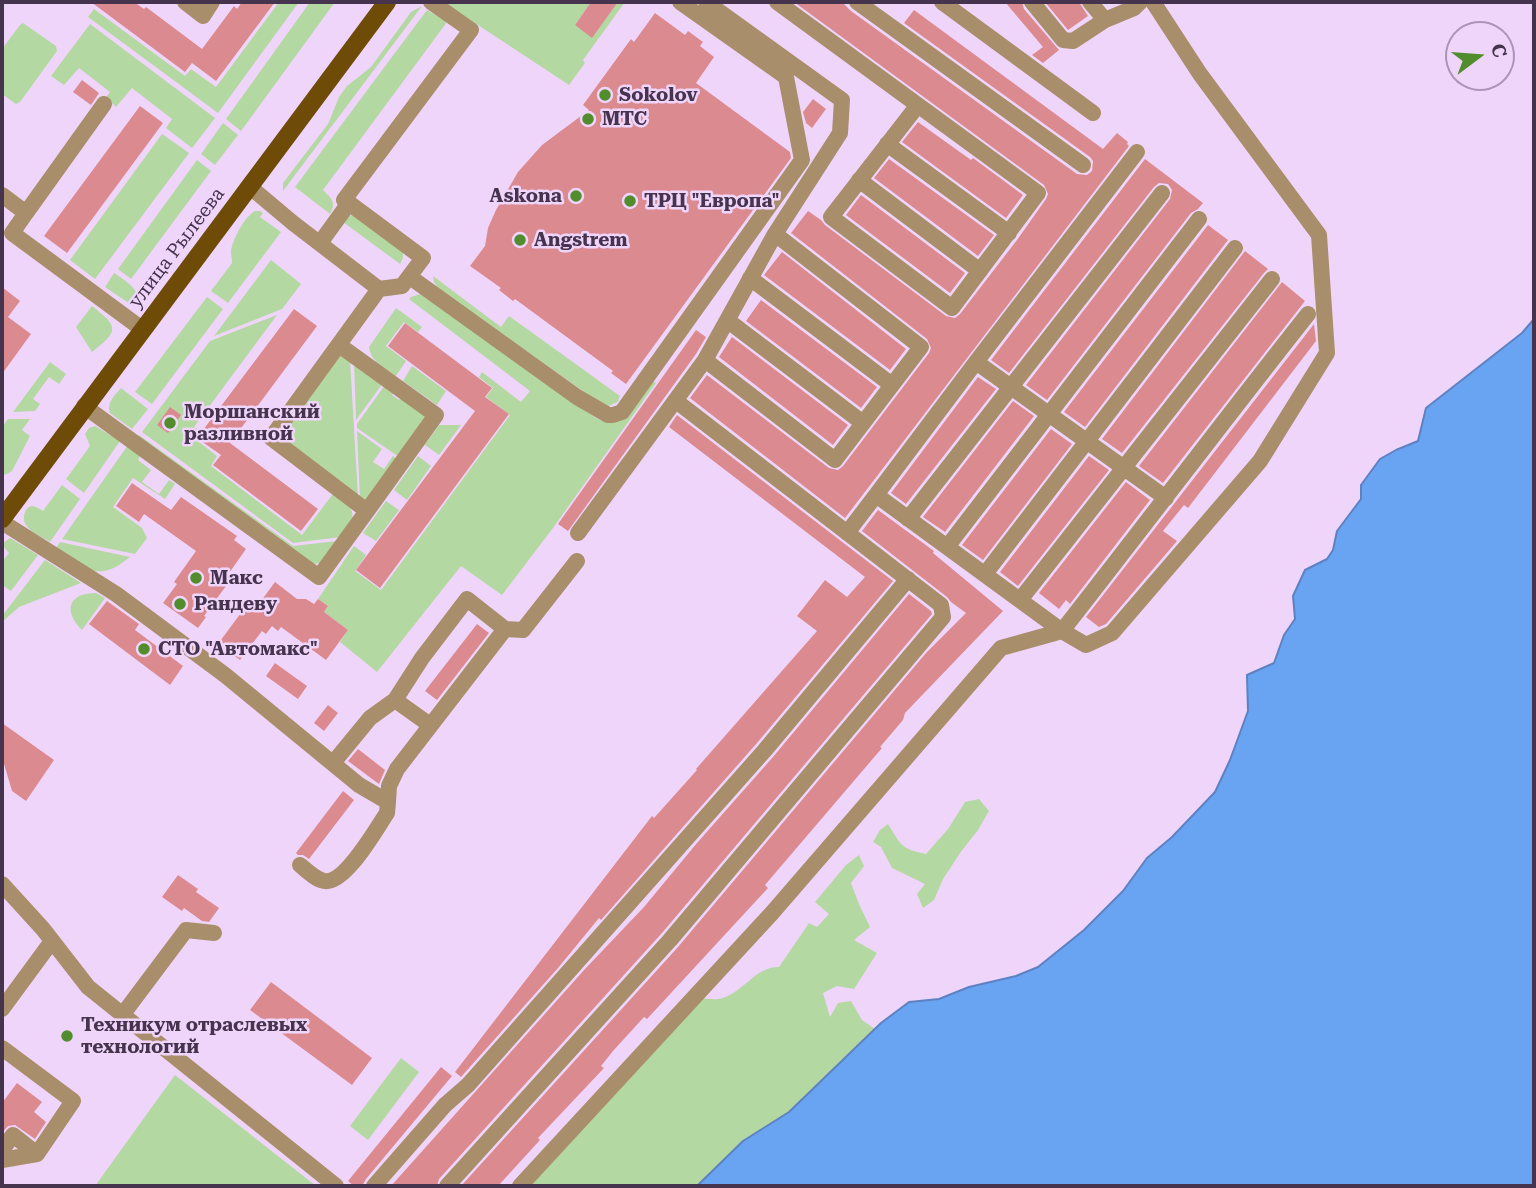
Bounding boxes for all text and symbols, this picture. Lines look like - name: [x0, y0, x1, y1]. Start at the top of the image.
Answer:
- north arrow: [1445, 21, 1515, 91]
- text: С: [1486, 41, 1512, 60]
- place label: Sokolov: [619, 84, 698, 106]
- marker: Sokolov: [597, 87, 613, 103]
- place label: МТС: [602, 108, 647, 130]
- marker: МТС: [580, 111, 596, 127]
- street label: улица Рылеева: [124, 183, 230, 313]
- place label: Askona: [490, 185, 562, 207]
- marker: Askona: [568, 188, 584, 204]
- place label: ТРЦ "Европа": [644, 190, 780, 212]
- marker: ТРЦ "Европа": [622, 193, 638, 209]
- place label: Angstrem: [534, 229, 628, 251]
- marker: Angstrem: [512, 232, 528, 248]
- place label: Моршанский разливной: [184, 401, 320, 445]
- marker: Моршанский разливной: [162, 415, 178, 431]
- place label: Макс: [210, 567, 263, 589]
- marker: Макс: [188, 570, 204, 586]
- place label: Рандеву: [194, 593, 277, 615]
- marker: Рандеву: [172, 596, 188, 612]
- place label: СТО "Автомакс": [158, 638, 318, 660]
- marker: СТО "Автомакс": [136, 641, 152, 657]
- place label: Техникум отраслевых технологий: [81, 1014, 307, 1058]
- marker: Техникум отраслевых технологий: [59, 1028, 75, 1044]

